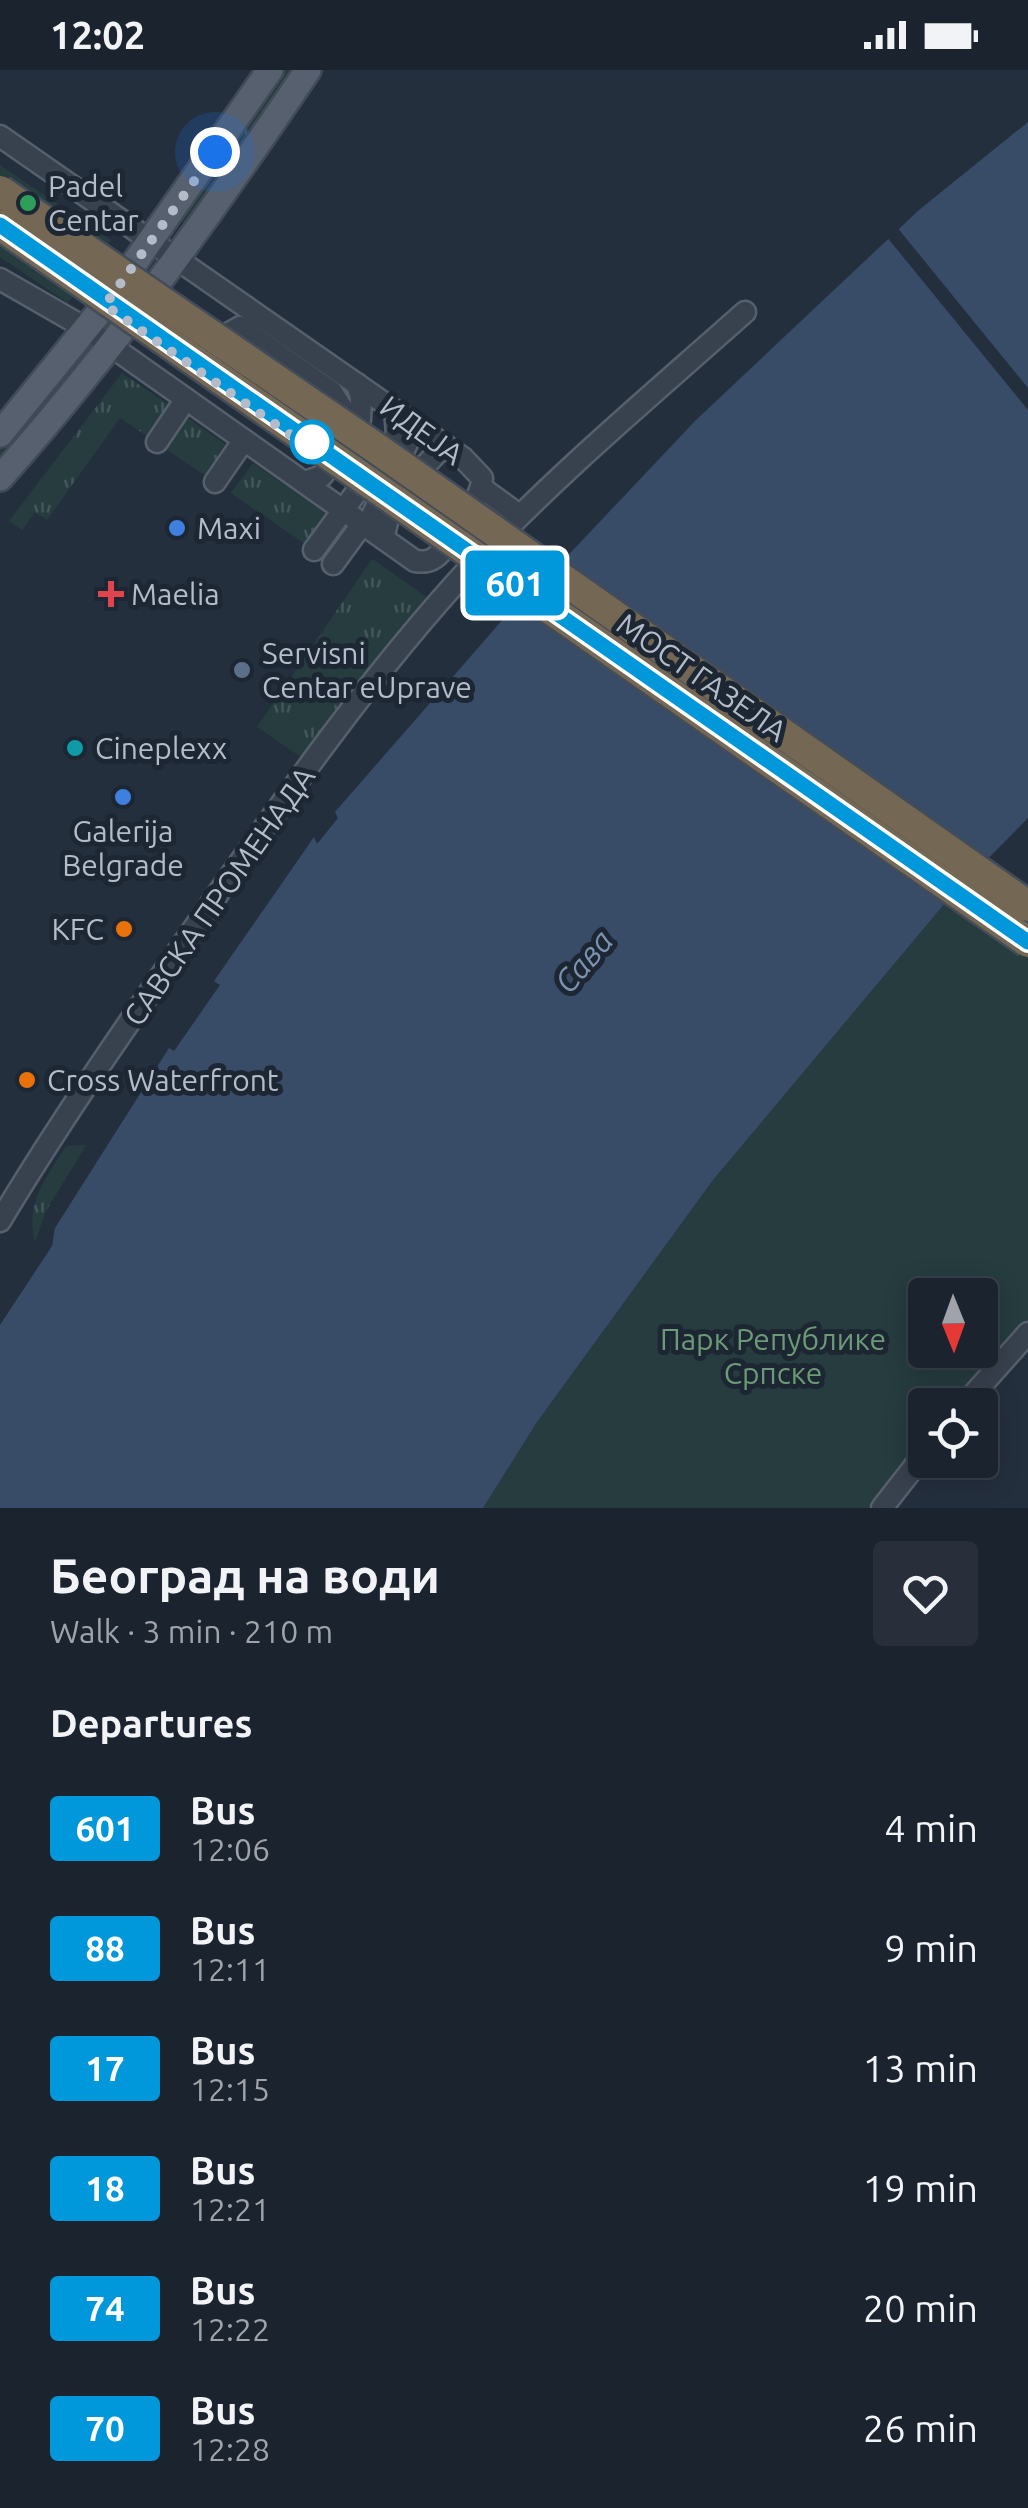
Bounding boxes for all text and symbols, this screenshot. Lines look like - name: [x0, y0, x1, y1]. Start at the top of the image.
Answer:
- text: 12:02: [50, 14, 145, 56]
- your location: [190, 127, 240, 177]
- place label: Padel Centar: [48, 169, 139, 237]
- marker: Padel Centar: [17, 192, 39, 214]
- street label: ИДЕЈА: [374, 389, 470, 472]
- unlabelled marker: [291, 421, 333, 463]
- place label: Maxi: [197, 511, 261, 545]
- marker: Maxi: [166, 517, 188, 539]
- line badge: 601: [458, 550, 572, 616]
- text: 601: [485, 563, 545, 603]
- place label: Maelia: [131, 577, 220, 611]
- marker: Maelia: [100, 583, 122, 605]
- street label: МОСТ ГАЗЕЛА: [611, 606, 794, 748]
- place label: Servisni Centar eUprave: [262, 636, 472, 704]
- marker: Servisni Centar eUprave: [231, 659, 253, 681]
- place label: Cineplexx: [95, 731, 227, 765]
- marker: Cineplexx: [64, 737, 86, 759]
- street label: САВСКА ПРОМЕНАДА: [117, 760, 322, 1032]
- marker: Galerija Belgrade: [112, 786, 134, 808]
- place label: Galerija Belgrade: [62, 814, 184, 882]
- place label: KFC: [52, 912, 104, 946]
- marker: KFC: [113, 918, 135, 940]
- water label: Сава: [547, 922, 619, 1000]
- place label: Cross Waterfront: [47, 1063, 279, 1097]
- marker: Cross Waterfront: [16, 1069, 38, 1091]
- north arrow: [908, 1278, 998, 1368]
- map controls: [908, 1278, 998, 1478]
- park label: Парк Републике Српске: [660, 1322, 886, 1390]
- button: locate: [908, 1388, 998, 1478]
- button: heart: [873, 1541, 978, 1646]
- text: Београд на води: [50, 1548, 440, 1602]
- text: Walk · 3 min · 210 m: [50, 1613, 333, 1649]
- text: Departures: [50, 1702, 252, 1744]
- text: Bus: [190, 1789, 255, 1831]
- text: 4 min: [884, 1807, 978, 1849]
- text: 601: [75, 1808, 135, 1848]
- text: 12:06: [190, 1831, 270, 1867]
- text: Bus: [190, 1909, 255, 1951]
- text: 9 min: [884, 1927, 978, 1969]
- text: 88: [85, 1928, 125, 1968]
- text: 12:11: [190, 1951, 270, 1987]
- text: Bus: [190, 2029, 255, 2071]
- text: 13 min: [863, 2047, 978, 2089]
- text: 17: [85, 2048, 125, 2088]
- text: 12:15: [190, 2071, 270, 2107]
- text: Bus: [190, 2149, 255, 2191]
- text: 19 min: [863, 2167, 978, 2209]
- text: 18: [85, 2168, 125, 2208]
- text: 12:21: [190, 2191, 270, 2227]
- text: Bus: [190, 2269, 255, 2311]
- text: 20 min: [863, 2287, 978, 2329]
- text: 74: [85, 2288, 125, 2328]
- text: 12:22: [190, 2311, 270, 2347]
- text: Bus: [190, 2389, 255, 2431]
- text: 26 min: [863, 2407, 978, 2449]
- text: 70: [85, 2408, 125, 2448]
- text: 12:28: [190, 2431, 270, 2467]

